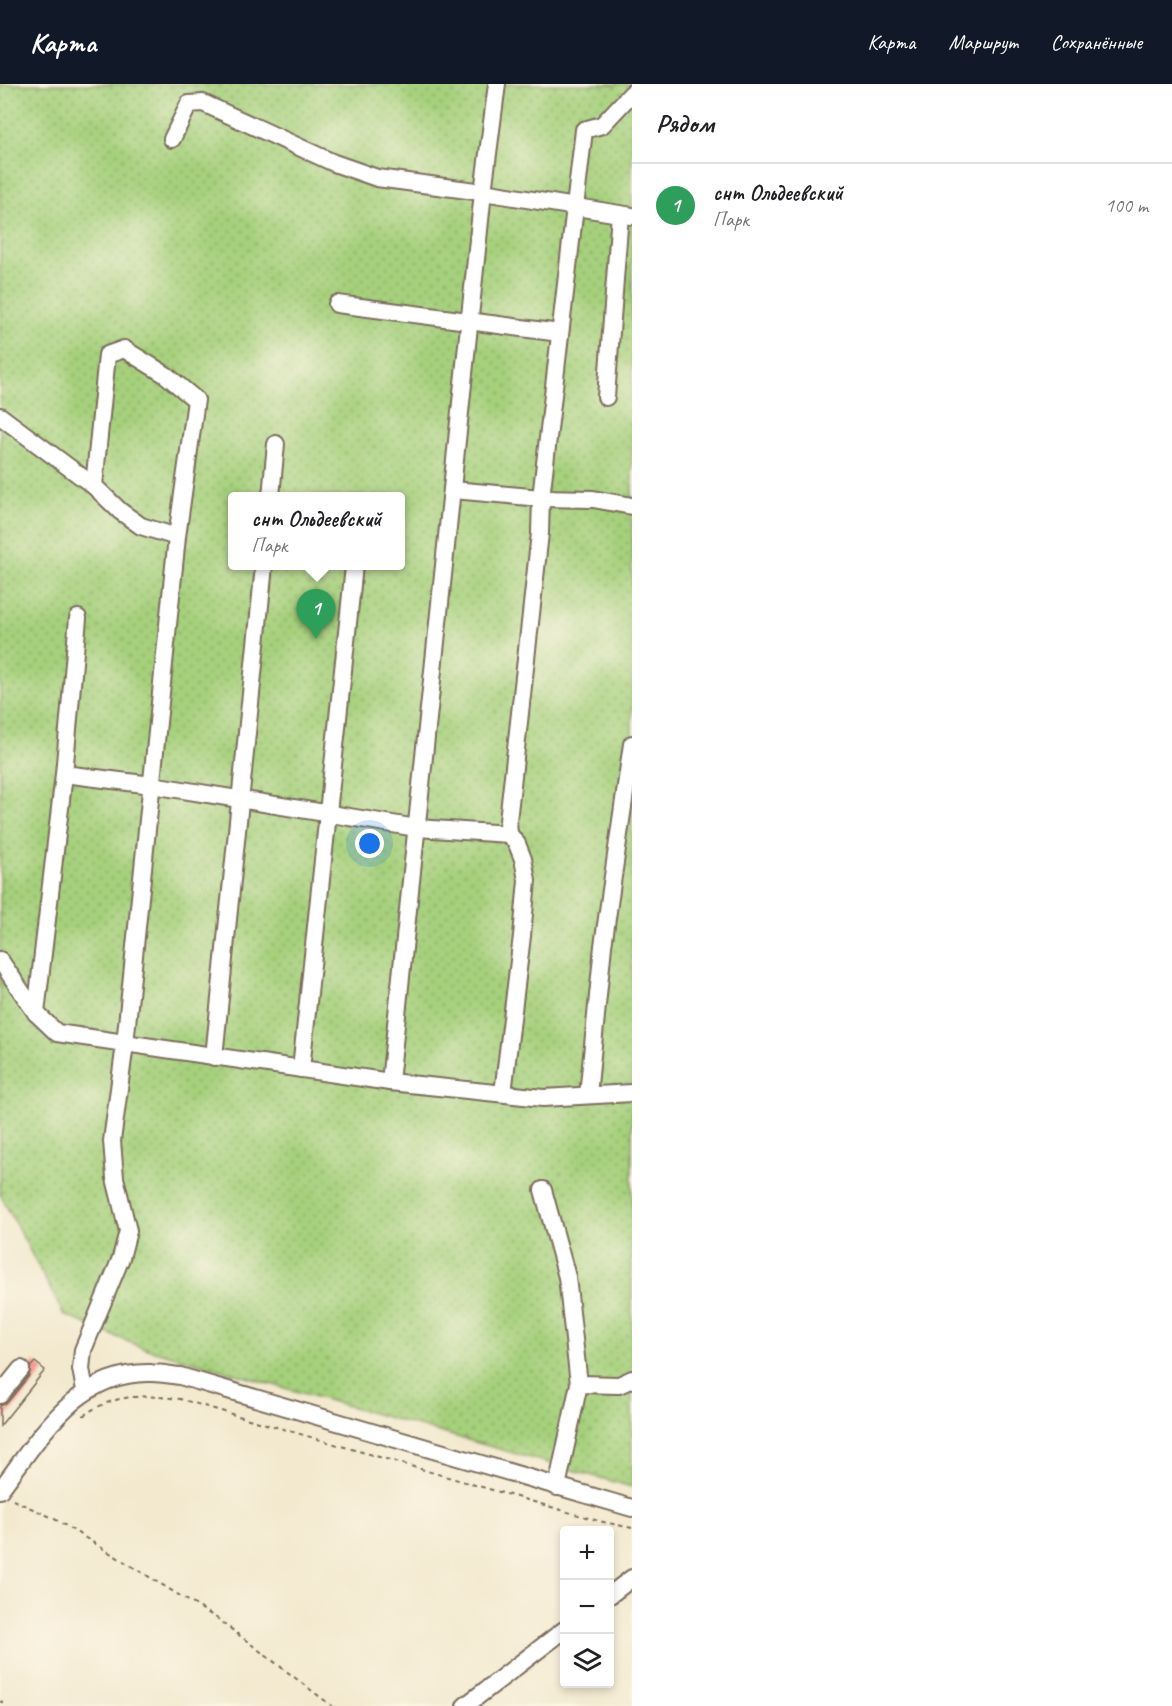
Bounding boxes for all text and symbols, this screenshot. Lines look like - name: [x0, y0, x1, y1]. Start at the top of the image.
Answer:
- text: Карта: [30, 25, 97, 60]
- text: Карта: [867, 29, 916, 55]
- text: Маршрут: [949, 29, 1018, 55]
- text: Сохранённые: [1051, 29, 1142, 55]
- text: Рядом: [656, 107, 714, 140]
- text: снт Ольдеевский: [713, 179, 843, 207]
- text: 1: [671, 193, 680, 218]
- text: 100 m: [1105, 193, 1148, 218]
- text: Парк: [713, 207, 749, 232]
- popup: [228, 492, 405, 570]
- text: снт Ольдеевский: [252, 505, 381, 533]
- text: Парк: [252, 533, 287, 558]
- pin: 1: [296, 590, 336, 639]
- your location: [355, 829, 384, 858]
- map controls: [560, 1526, 614, 1688]
- button: +: [560, 1526, 614, 1580]
- button: −: [560, 1580, 614, 1634]
- button: layers: [560, 1634, 614, 1688]

